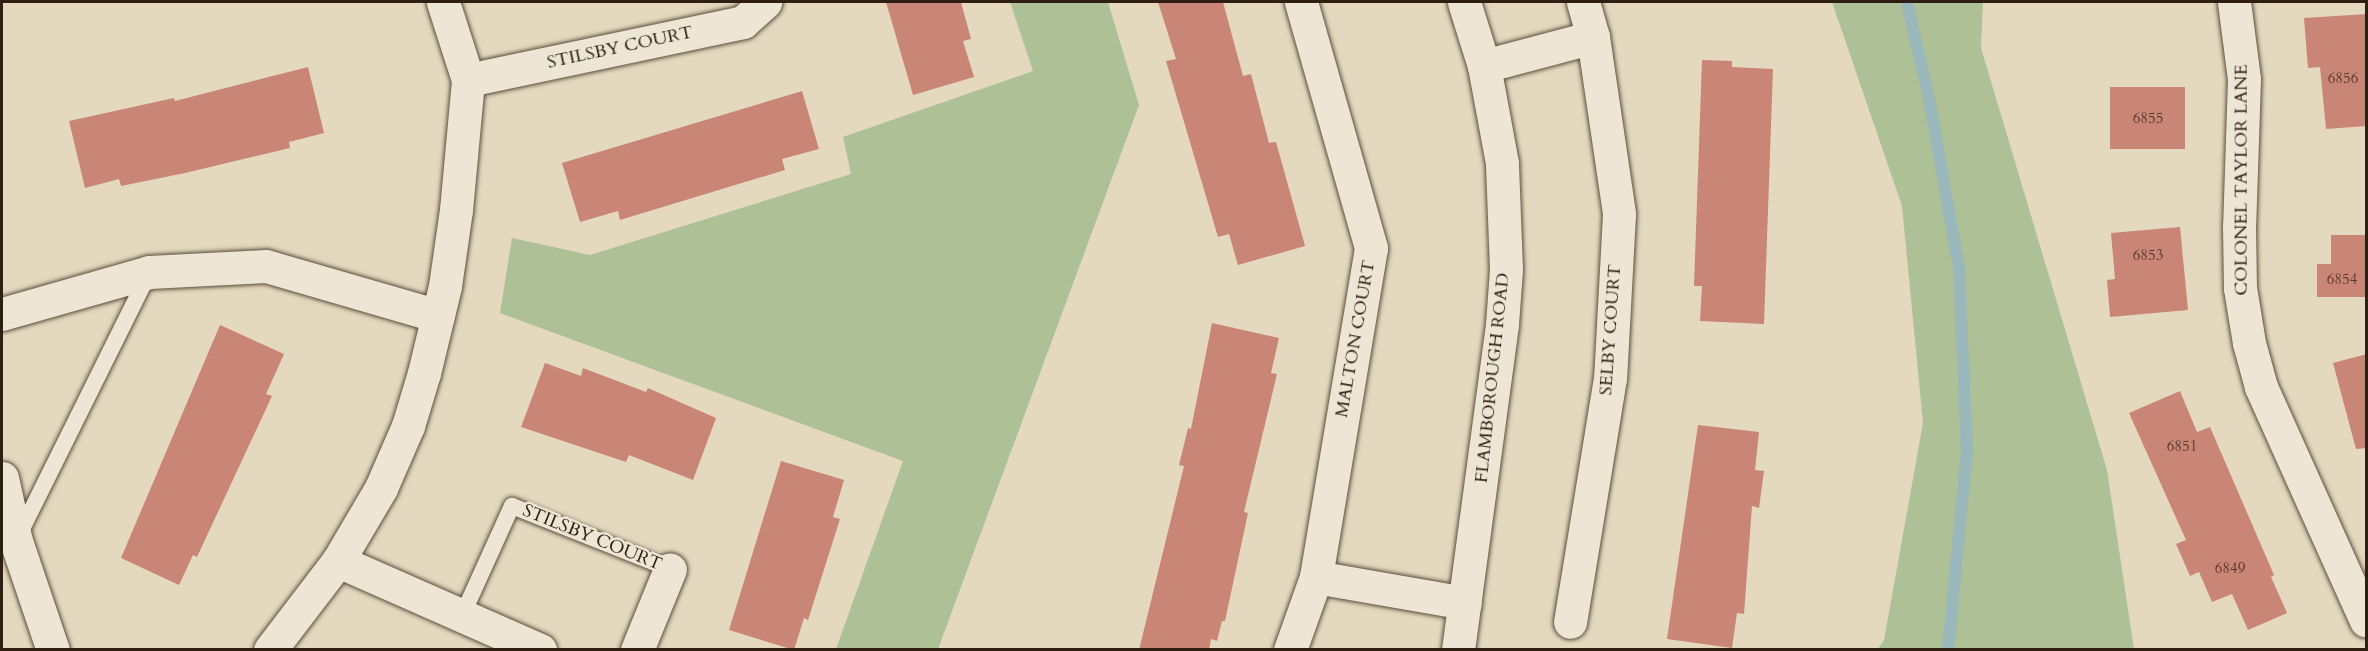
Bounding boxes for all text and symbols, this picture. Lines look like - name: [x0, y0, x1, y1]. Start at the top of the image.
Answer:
- street label: STILSBY COURT: [545, 22, 695, 74]
- street label: COLONEL TAYLOR LANE: [2231, 64, 2253, 296]
- house number: 6856: [2328, 70, 2358, 88]
- house number: 6855: [2133, 110, 2163, 128]
- house number: 6853: [2133, 247, 2163, 265]
- street label: MALTON COURT: [1332, 259, 1380, 419]
- street label: SELBY COURT: [1596, 264, 1626, 396]
- house number: 6854: [2327, 271, 2357, 289]
- street label: FLAMBOROUGH ROAD: [1471, 272, 1515, 484]
- house number: 6851: [2167, 438, 2197, 456]
- street label: STILSBY COURT: [519, 500, 665, 576]
- house number: 6849: [2215, 560, 2245, 578]

